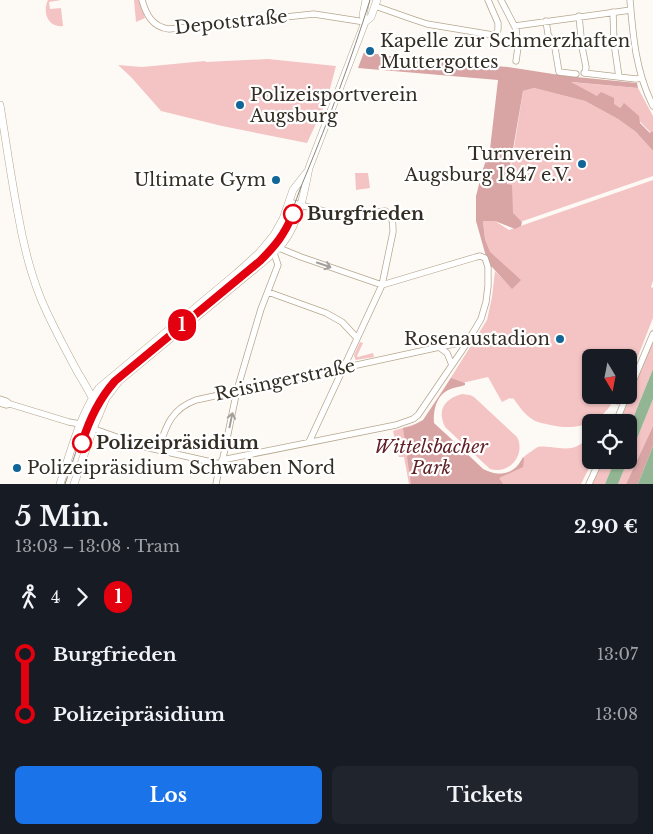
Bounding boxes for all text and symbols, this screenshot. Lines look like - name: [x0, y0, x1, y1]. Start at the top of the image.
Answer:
- street label: Depotstraße: [174, 5, 288, 39]
- place label: Kapelle zur Schmerzhaften Muttergottes: [380, 30, 630, 73]
- marker: Kapelle zur Schmerzhaften Muttergottes: [364, 45, 376, 57]
- place label: Polizeisportverein Augsburg: [249, 84, 418, 127]
- marker: Polizeisportverein Augsburg: [234, 99, 246, 111]
- place label: Turnverein Augsburg 1847 e.V.: [404, 143, 572, 186]
- marker: Turnverein Augsburg 1847 e.V.: [576, 158, 588, 170]
- place label: Ultimate Gym: [134, 169, 266, 191]
- marker: Ultimate Gym: [270, 174, 282, 186]
- place label: Burgfrieden: [307, 203, 424, 225]
- marker: Burgfrieden: [283, 204, 303, 224]
- one-way arrow: [316, 261, 332, 271]
- line badge: 1: [166, 309, 198, 341]
- text: 1: [178, 314, 186, 336]
- place label: Rosenaustadion: [404, 328, 550, 350]
- marker: Rosenaustadion: [554, 333, 566, 345]
- north arrow: [582, 349, 638, 404]
- map controls: [582, 349, 637, 469]
- street label: Reisingerstraße: [213, 354, 357, 406]
- one-way arrow: [227, 412, 236, 428]
- button: locate: [582, 414, 637, 469]
- place label: Polizeipräsidium: [96, 432, 259, 454]
- marker: Polizeipräsidium: [72, 433, 92, 453]
- park label: Wittelsbacher Park: [374, 436, 489, 479]
- place label: Polizeipräsidium Schwaben Nord: [27, 457, 335, 479]
- marker: Polizeipräsidium Schwaben Nord: [11, 462, 23, 474]
- text: 5 Min.: [15, 499, 109, 534]
- text: 2.90 €: [574, 515, 638, 538]
- text: 13:03 – 13:08 · Tram: [15, 536, 180, 556]
- icon: walk: [15, 583, 43, 611]
- icon: forward: [68, 583, 96, 611]
- text: 1: [114, 586, 122, 608]
- text: 4: [51, 587, 60, 607]
- text: Burgfrieden: [53, 643, 177, 666]
- text: 13:07: [597, 644, 638, 664]
- text: Polizeipräsidium: [53, 703, 225, 726]
- text: 13:08: [595, 704, 638, 724]
- button: Los: [15, 766, 322, 824]
- button: Tickets: [332, 766, 638, 824]

